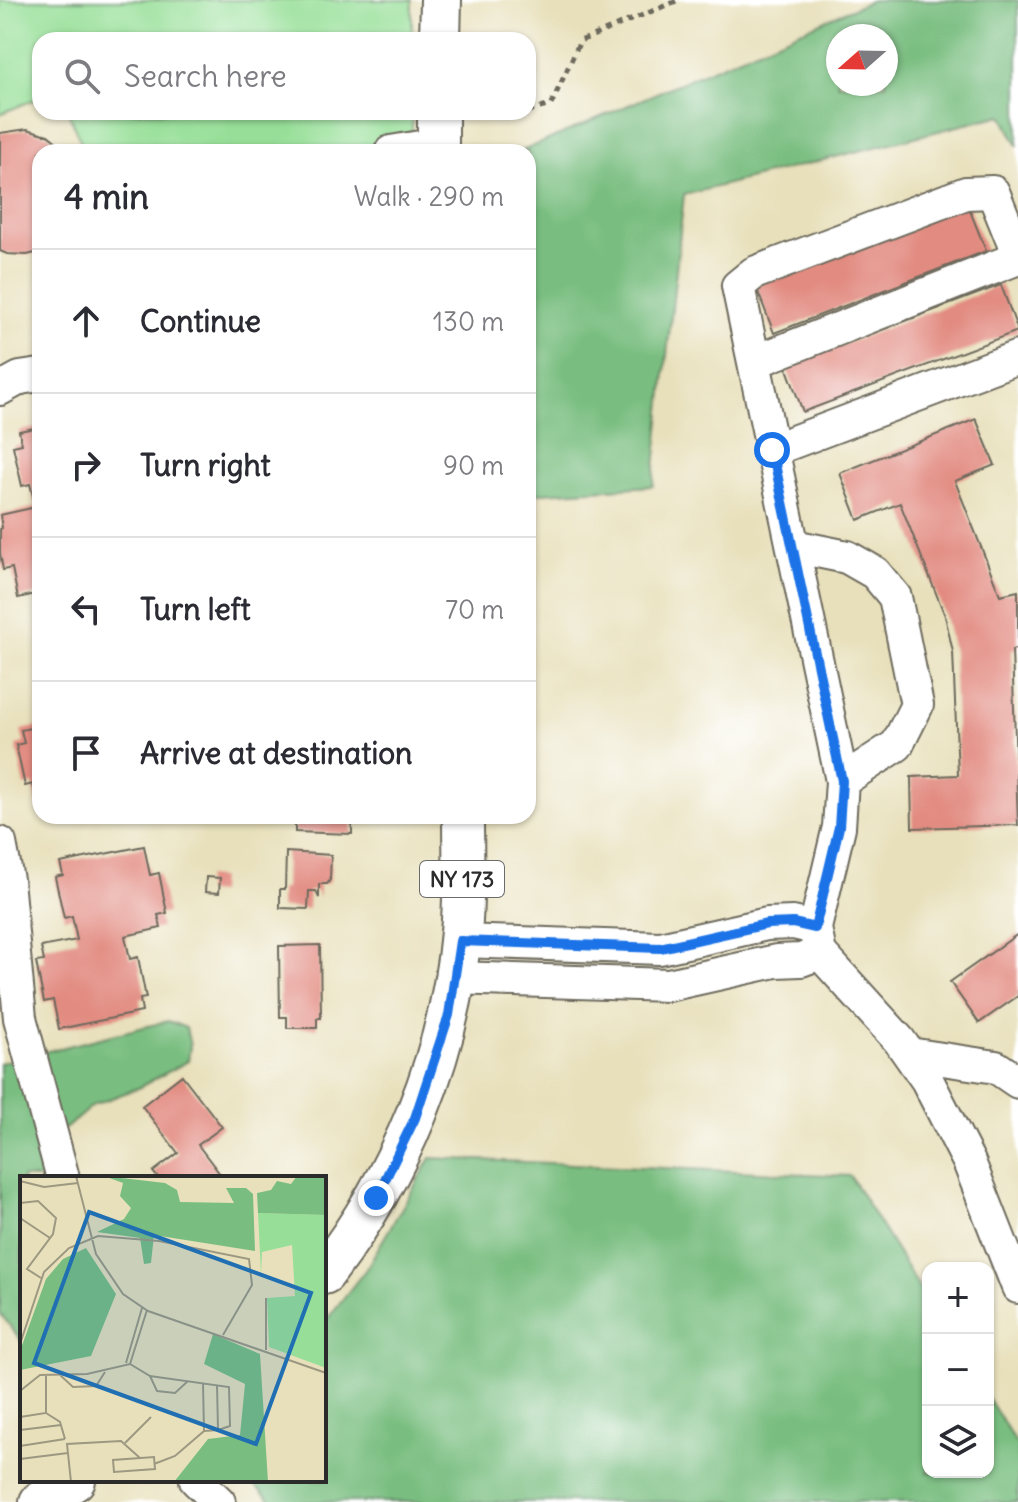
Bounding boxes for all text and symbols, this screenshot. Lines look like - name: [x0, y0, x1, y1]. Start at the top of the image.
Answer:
- north arrow: [826, 24, 898, 96]
- search box: [32, 32, 536, 120]
- icon: search: [60, 54, 104, 98]
- text: Search here: [124, 57, 287, 95]
- text: 4 min: [64, 175, 149, 218]
- text: Walk · 290 m: [354, 180, 504, 213]
- icon: ahead: [64, 299, 108, 343]
- text: Continue: [140, 302, 261, 340]
- text: 130 m: [433, 305, 504, 338]
- route start: [754, 432, 790, 468]
- icon: right: [64, 443, 108, 487]
- text: Turn right: [140, 446, 271, 484]
- text: 90 m: [443, 449, 504, 482]
- icon: left: [64, 587, 108, 631]
- text: Turn left: [140, 590, 251, 628]
- text: 70 m: [445, 593, 504, 626]
- icon: arrive: [64, 731, 108, 775]
- text: Arrive at destination: [140, 734, 412, 772]
- road number: NY 173: [420, 861, 504, 897]
- inset map: [20, 1176, 326, 1482]
- route end: [358, 1180, 394, 1216]
- map controls: [922, 1262, 994, 1478]
- button: +: [922, 1262, 994, 1334]
- button: −: [922, 1334, 994, 1406]
- button: layers: [922, 1406, 994, 1478]

